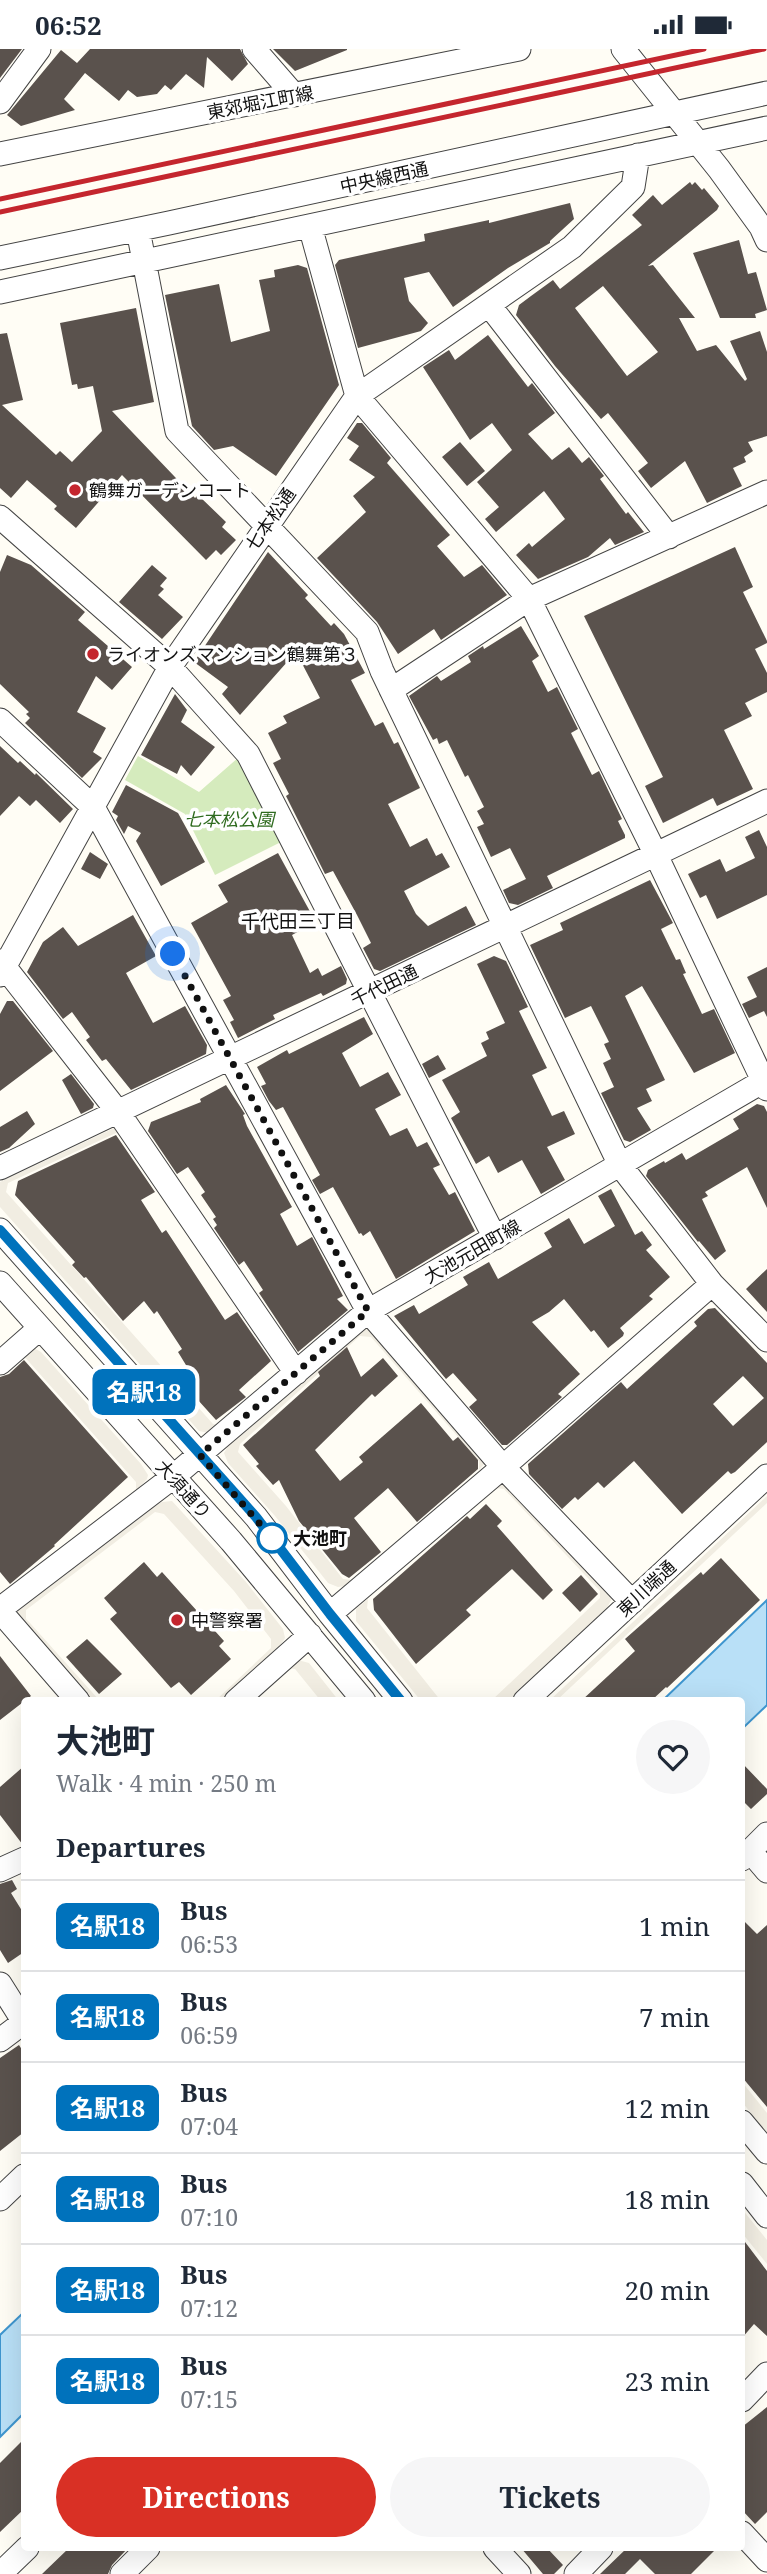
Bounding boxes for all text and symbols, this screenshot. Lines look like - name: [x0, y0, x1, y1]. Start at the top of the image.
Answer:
- text: 06:52: [35, 7, 102, 43]
- street label: 東郊堀江町線: [205, 80, 315, 124]
- street label: 中央線西通: [337, 156, 431, 198]
- place label: 鶴舞ガーデンコート: [89, 478, 251, 502]
- marker: 鶴舞ガーデンコート: [67, 482, 83, 498]
- street label: 七本松通: [240, 483, 300, 555]
- place label: ライオンズマンション鶴舞第３: [107, 642, 359, 666]
- marker: ライオンズマンション鶴舞第３: [85, 646, 101, 662]
- park label: 七本松公園: [184, 807, 277, 831]
- district label: 千代田三丁目: [241, 908, 355, 934]
- your location: [155, 936, 190, 971]
- street label: 千代田通: [346, 958, 422, 1012]
- street label: 大池元田町線: [419, 1214, 525, 1288]
- line badge: 名駅18: [95, 1369, 193, 1415]
- text: 名駅18: [106, 1375, 182, 1408]
- street label: 大須通り: [151, 1454, 217, 1524]
- marker: 大池町: [257, 1523, 287, 1553]
- place label: 大池町: [293, 1526, 347, 1550]
- street label: 東川端通: [611, 1555, 681, 1621]
- place label: 中警察署: [191, 1608, 263, 1632]
- marker: 中警察署: [169, 1612, 185, 1628]
- text: 大池町: [56, 1718, 155, 1763]
- button: heart: [636, 1720, 710, 1794]
- text: Walk · 4 min · 250 m: [56, 1767, 276, 1799]
- text: Departures: [56, 1829, 206, 1865]
- text: Bus: [180, 1892, 227, 1928]
- text: 1 min: [639, 1908, 710, 1944]
- text: 名駅18: [70, 1909, 145, 1942]
- text: 06:53: [180, 1928, 238, 1960]
- text: Bus: [180, 1983, 227, 2019]
- text: 7 min: [639, 1999, 710, 2035]
- text: 名駅18: [70, 2000, 145, 2033]
- text: 06:59: [180, 2019, 238, 2051]
- text: Bus: [180, 2074, 227, 2110]
- text: 12 min: [625, 2090, 710, 2126]
- text: 名駅18: [70, 2091, 145, 2124]
- text: 07:04: [180, 2110, 238, 2142]
- text: Bus: [180, 2165, 227, 2201]
- text: 18 min: [625, 2181, 710, 2217]
- text: 名駅18: [70, 2182, 145, 2215]
- text: 07:10: [180, 2201, 238, 2233]
- text: Bus: [180, 2256, 227, 2292]
- text: 20 min: [625, 2272, 710, 2308]
- text: 名駅18: [70, 2273, 145, 2306]
- text: 07:12: [180, 2292, 238, 2324]
- text: Bus: [180, 2347, 227, 2383]
- text: 23 min: [625, 2363, 710, 2399]
- text: 名駅18: [70, 2364, 145, 2397]
- text: 07:15: [180, 2383, 238, 2415]
- button: Directions: [56, 2457, 376, 2537]
- button: Tickets: [390, 2457, 710, 2537]

